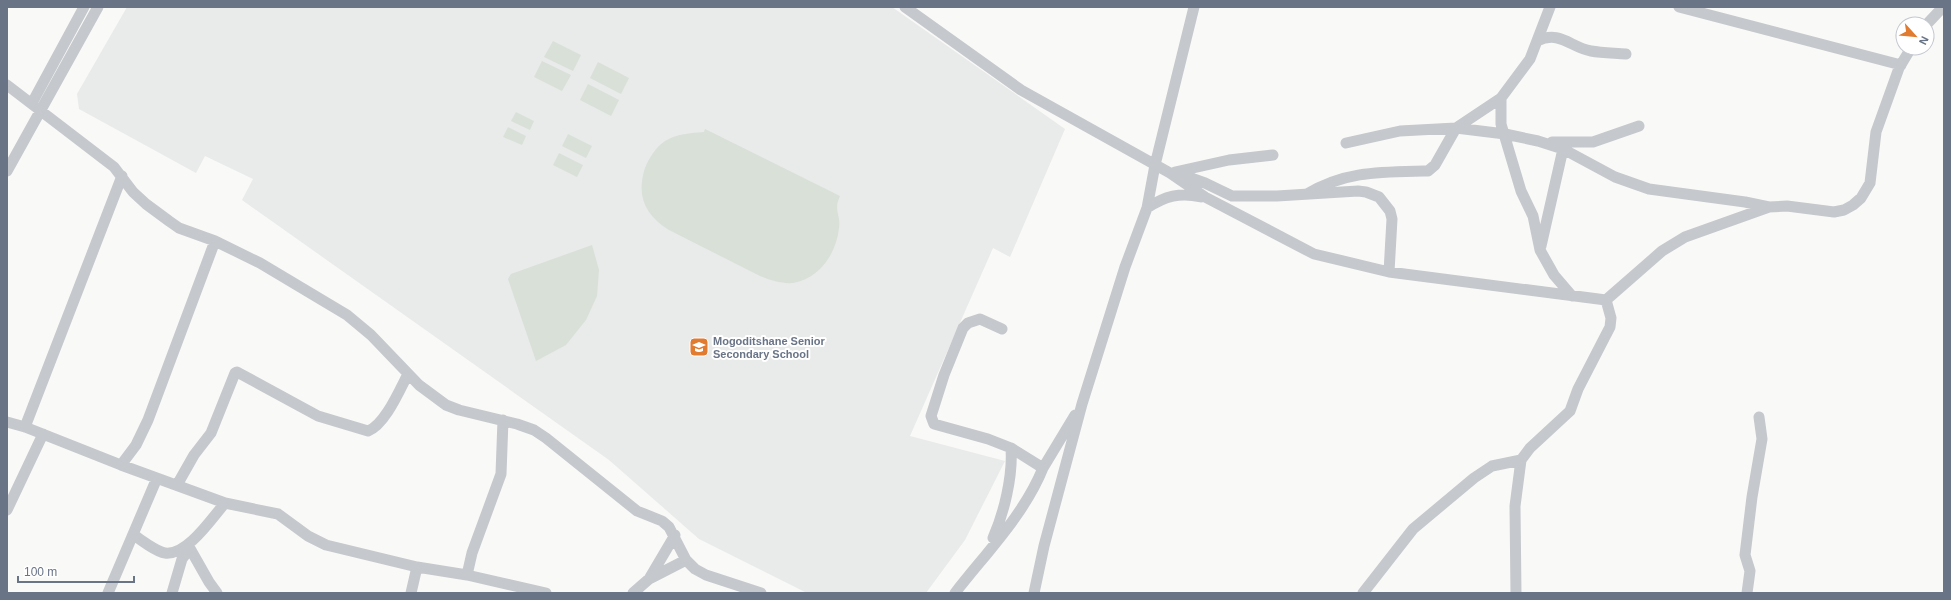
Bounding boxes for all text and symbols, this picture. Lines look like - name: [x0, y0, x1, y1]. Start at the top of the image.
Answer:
- north arrow: [1895, 16, 1935, 56]
- text: N: [1917, 34, 1931, 47]
- place label: Mogoditshane Senior Secondary School: [713, 335, 826, 360]
- school or university icon: Mogoditshane Senior Secondary School: [688, 336, 710, 358]
- scale bar: [18, 558, 134, 584]
- text: 100 m: [24, 565, 57, 579]

